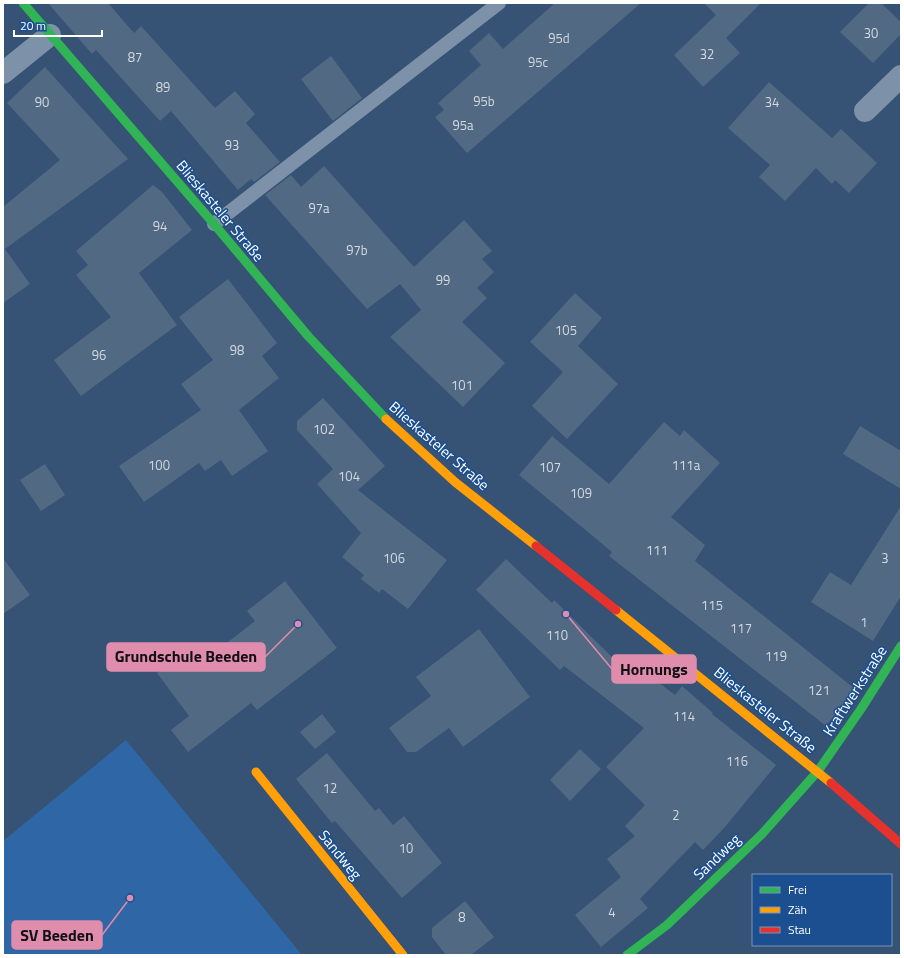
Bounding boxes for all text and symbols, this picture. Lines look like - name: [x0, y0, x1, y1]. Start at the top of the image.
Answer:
- scale bar: [14, 12, 102, 38]
- text: 20 m: [20, 16, 46, 35]
- house number: 30: [864, 23, 878, 43]
- house number: 95d: [548, 28, 570, 48]
- house number: 32: [700, 44, 714, 64]
- house number: 87: [128, 47, 142, 67]
- house number: 95c: [528, 52, 548, 72]
- house number: 89: [156, 77, 170, 97]
- house number: 95b: [473, 91, 495, 111]
- house number: 90: [35, 92, 49, 112]
- house number: 34: [765, 92, 779, 112]
- house number: 95a: [452, 115, 474, 135]
- house number: 93: [225, 135, 239, 155]
- street label: Blieskasteler Straße: [171, 155, 270, 267]
- house number: 97a: [308, 198, 330, 218]
- house number: 94: [153, 216, 167, 236]
- house number: 97b: [346, 240, 368, 260]
- house number: 99: [436, 270, 450, 290]
- house number: 105: [555, 320, 577, 340]
- house number: 98: [230, 340, 244, 360]
- house number: 96: [92, 345, 106, 365]
- house number: 101: [451, 375, 473, 395]
- street label: Blieskasteler Straße: [384, 395, 495, 496]
- house number: 102: [313, 419, 335, 439]
- house number: 100: [148, 455, 170, 475]
- house number: 111a: [672, 455, 701, 475]
- house number: 107: [539, 457, 561, 477]
- house number: 104: [338, 466, 360, 486]
- house number: 109: [570, 483, 592, 503]
- house number: 111: [646, 540, 668, 560]
- house number: 106: [383, 548, 405, 568]
- house number: 3: [881, 548, 889, 568]
- house number: 115: [701, 595, 723, 615]
- house number: 1: [860, 612, 868, 632]
- house number: 117: [730, 618, 752, 638]
- house number: 110: [546, 625, 568, 645]
- street label: Kraftwerkstraße: [817, 641, 893, 741]
- callout: Grundschule Beeden: [107, 643, 265, 671]
- text: Grundschule Beeden: [115, 644, 257, 668]
- house number: 119: [765, 646, 787, 666]
- callout: Hornungs: [612, 655, 696, 683]
- text: Hornungs: [620, 657, 688, 681]
- street label: Blieskasteler Straße: [709, 661, 822, 758]
- house number: 121: [808, 680, 830, 700]
- house number: 114: [673, 706, 695, 726]
- house number: 116: [726, 751, 748, 771]
- house number: 12: [323, 778, 337, 798]
- house number: 2: [672, 805, 680, 825]
- street label: Sandweg: [313, 825, 368, 885]
- street label: Sandweg: [688, 828, 746, 885]
- house number: 10: [399, 838, 413, 858]
- legend: [752, 874, 892, 946]
- text: Frei: [788, 880, 807, 899]
- text: Zäh: [788, 900, 807, 919]
- house number: 4: [608, 902, 616, 922]
- house number: 8: [458, 907, 466, 927]
- text: Stau: [788, 920, 811, 939]
- callout: SV Beeden: [12, 921, 102, 949]
- text: SV Beeden: [20, 923, 94, 947]

